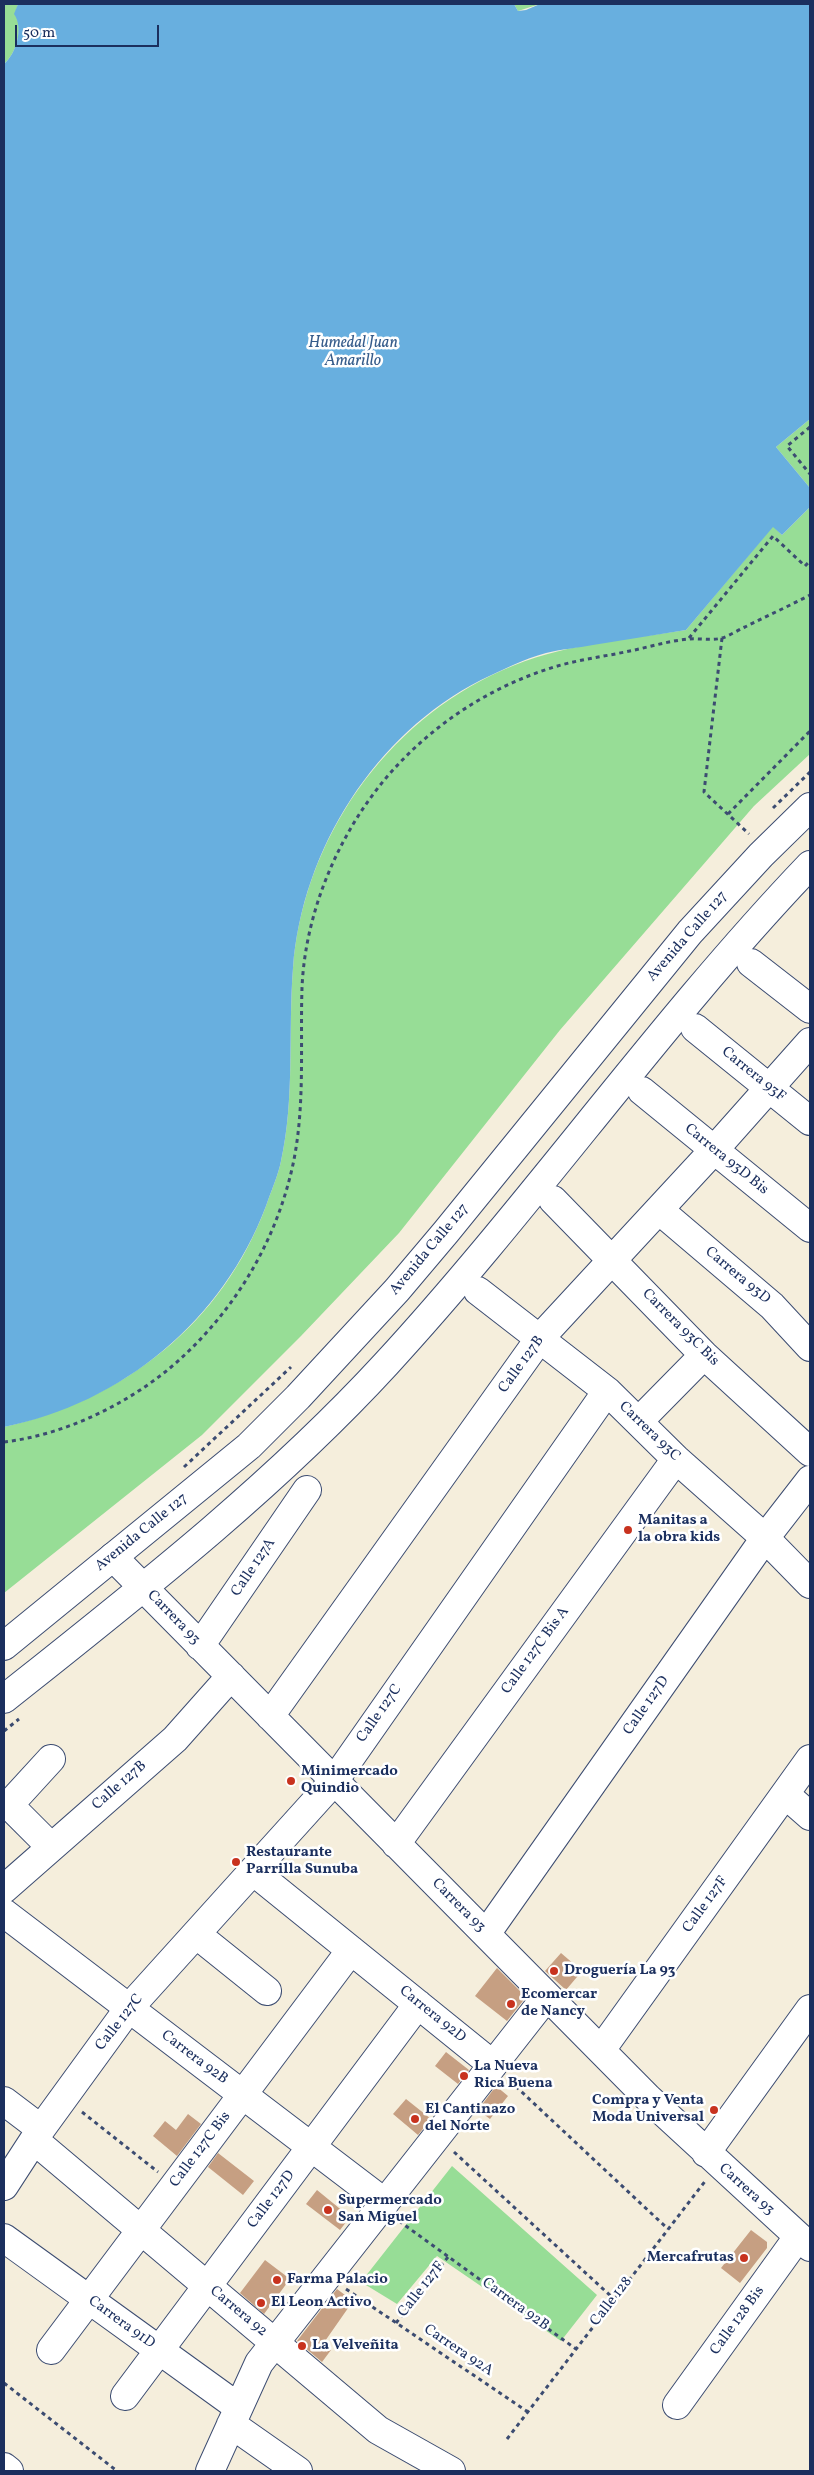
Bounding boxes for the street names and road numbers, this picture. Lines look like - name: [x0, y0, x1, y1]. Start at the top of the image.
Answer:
- street label: Avenida Calle 127: [644, 888, 732, 986]
- street label: Carrera 93F: [717, 1044, 789, 1106]
- street label: Carrera 93D Bis: [680, 1121, 772, 1199]
- street label: Avenida Calle 127: [386, 1201, 474, 1299]
- street label: Carrera 93D: [701, 1243, 773, 1309]
- street label: Carrera 93C Bis: [638, 1286, 722, 1370]
- street label: Calle 127B: [495, 1333, 549, 1397]
- street label: Carrera 93C: [614, 1398, 684, 1466]
- street label: Avenida Calle 127: [92, 1490, 192, 1576]
- street label: Calle 127A: [228, 1536, 280, 1600]
- street label: Carrera 93: [143, 1587, 203, 1649]
- street label: Calle 127C Bis A: [498, 1604, 574, 1698]
- street label: Calle 127D: [620, 1673, 674, 1739]
- street label: Calle 127C: [353, 1681, 407, 1747]
- street label: Calle 127B: [89, 1757, 151, 1815]
- street label: Calle 127F: [679, 1873, 733, 1937]
- street label: Carrera 93: [427, 1875, 489, 1937]
- street label: Carrera 92D: [395, 1983, 469, 2047]
- street label: Calle 127C: [92, 1991, 148, 2055]
- street label: Carrera 92B: [157, 2027, 231, 2089]
- street label: Calle 127C Bis: [167, 2109, 235, 2191]
- street label: Carrera 93: [714, 2160, 778, 2220]
- street label: Calle 127D: [244, 2167, 300, 2233]
- street label: Calle 127F: [395, 2259, 449, 2321]
- street label: Calle 128: [587, 2274, 637, 2330]
- street label: Carrera 92B: [478, 2275, 552, 2335]
- street label: Carrera 92: [206, 2283, 270, 2341]
- street label: Calle 128 Bis: [707, 2283, 769, 2359]
- street label: Carrera 91D: [84, 2293, 158, 2353]
- street label: Carrera 92A: [420, 2321, 496, 2381]

